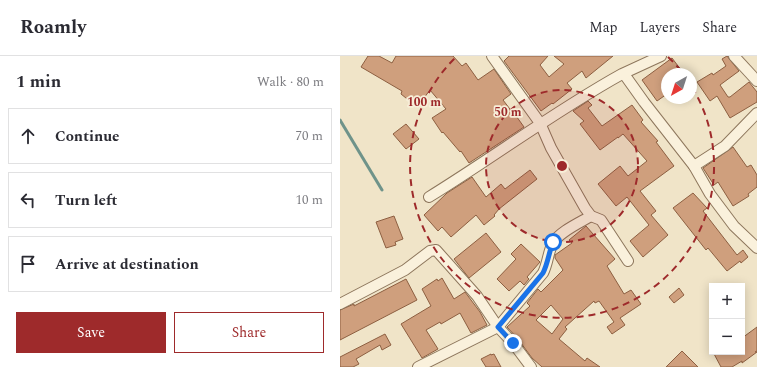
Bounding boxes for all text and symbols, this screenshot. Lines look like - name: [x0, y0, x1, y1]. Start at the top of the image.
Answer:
- text: Roamly: [20, 13, 86, 42]
- text: Map: [589, 17, 618, 38]
- text: Layers: [640, 17, 680, 38]
- text: Share: [702, 17, 737, 38]
- north arrow: [661, 68, 697, 104]
- text: 1 min: [16, 69, 61, 95]
- text: Walk · 80 m: [257, 72, 324, 92]
- text: 100 m: [407, 93, 441, 112]
- text: 50 m: [494, 103, 522, 122]
- icon: ahead: [17, 125, 39, 147]
- text: Continue: [55, 125, 120, 148]
- text: 70 m: [296, 126, 323, 146]
- centre of rings: [555, 159, 569, 173]
- icon: left: [17, 189, 39, 211]
- text: Turn left: [55, 189, 117, 212]
- text: 10 m: [296, 190, 323, 210]
- route start: [544, 233, 562, 251]
- icon: arrive: [17, 253, 39, 275]
- text: Arrive at destination: [55, 253, 199, 276]
- map controls: [709, 283, 745, 355]
- button: +: [709, 283, 745, 319]
- button: Save: [16, 312, 166, 353]
- button: Share: [174, 312, 324, 353]
- button: −: [709, 319, 745, 355]
- route end: [504, 334, 522, 352]

